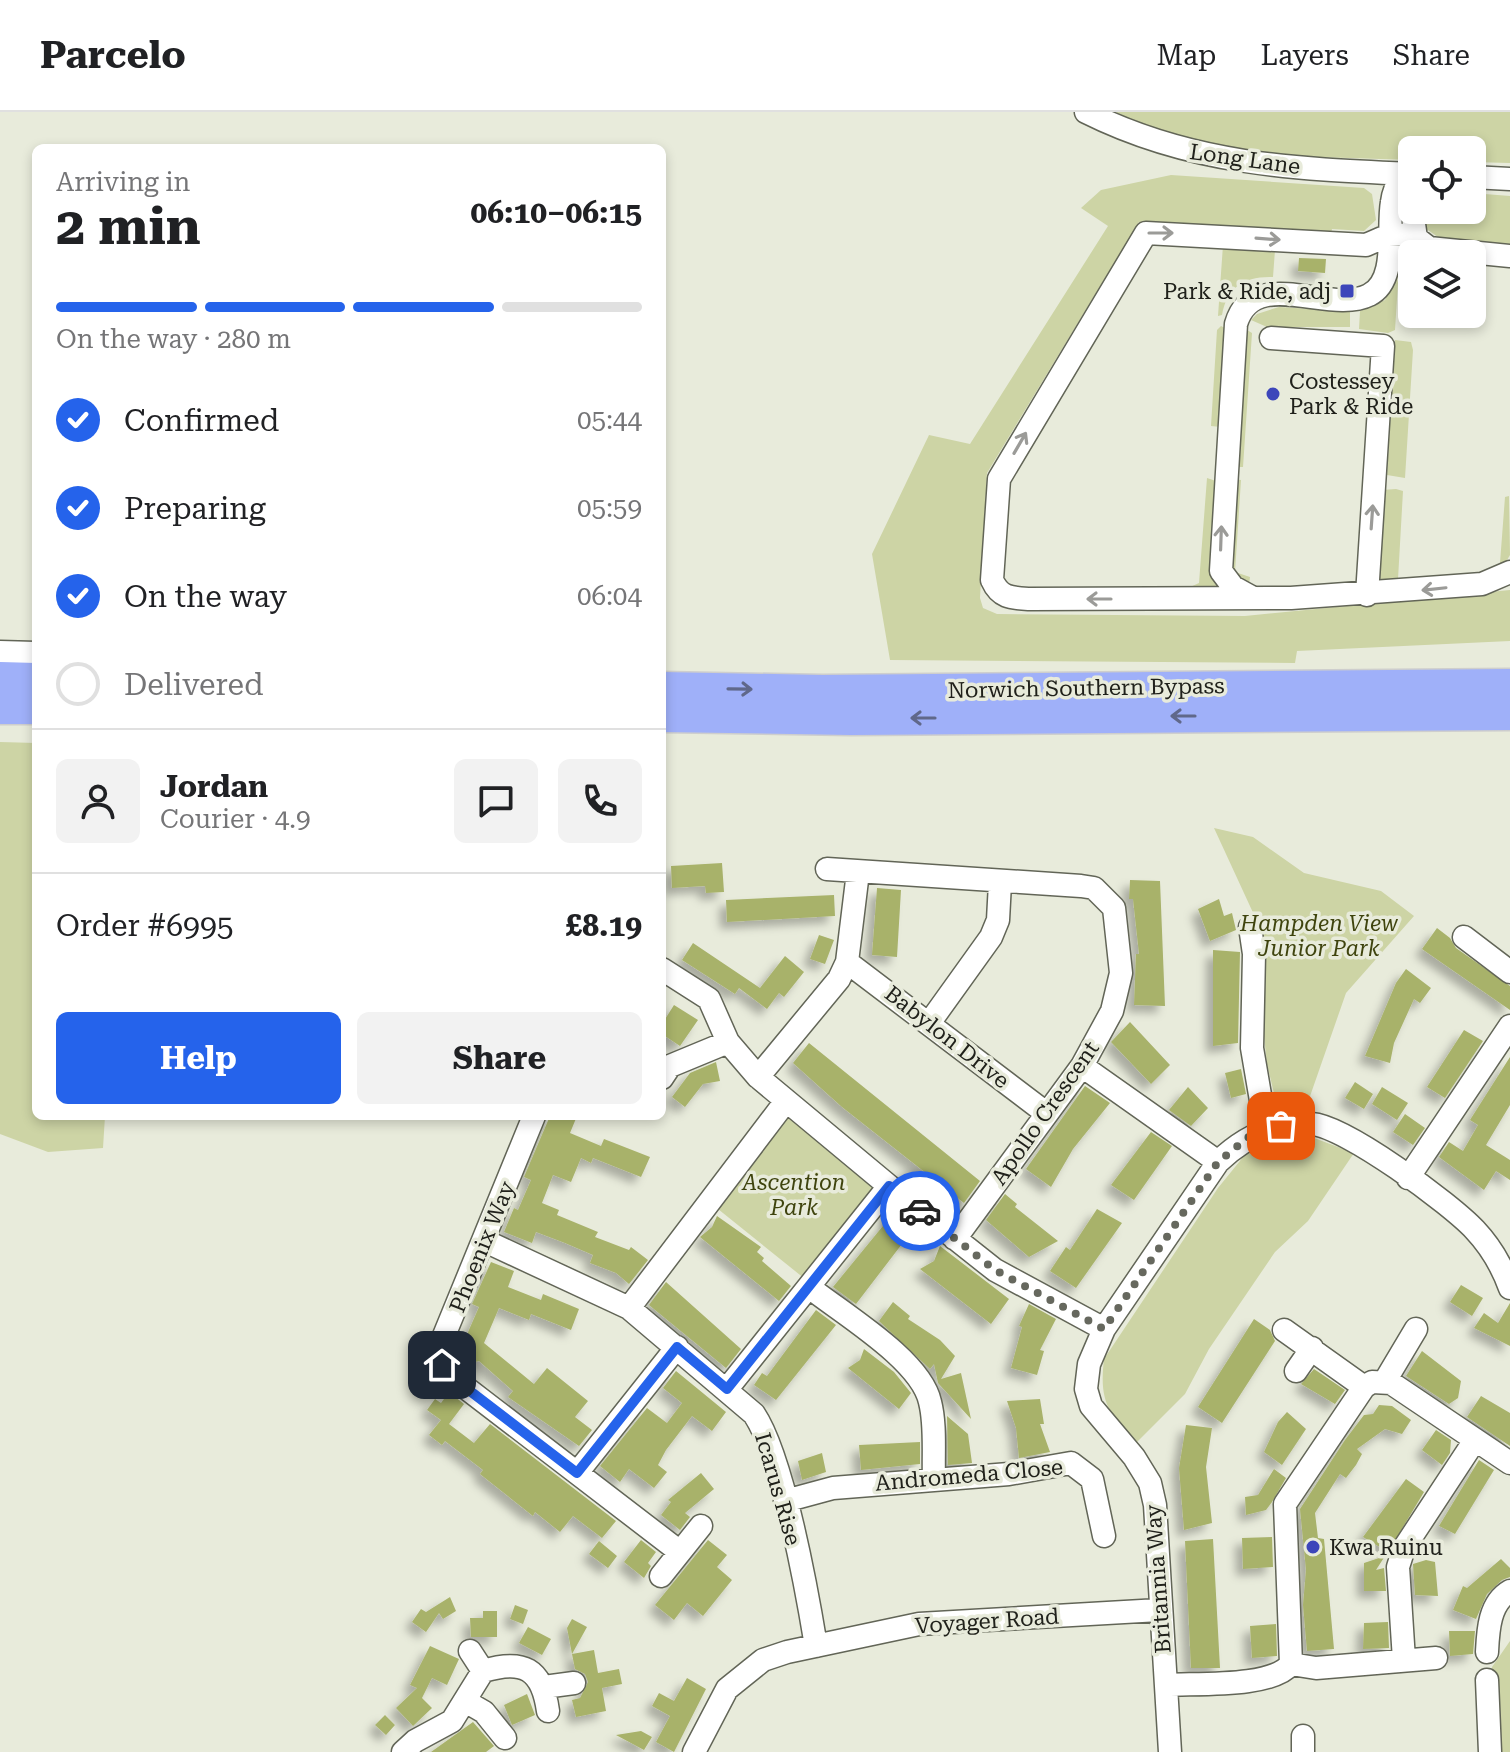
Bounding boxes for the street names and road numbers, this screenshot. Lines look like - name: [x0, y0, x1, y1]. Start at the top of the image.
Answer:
- street label: Long Lane: [1188, 139, 1302, 179]
- street label: Norwich Southern Bypass: [947, 673, 1225, 703]
- street label: Babylon Drive: [880, 981, 1014, 1093]
- street label: Apollo Crescent: [986, 1036, 1104, 1190]
- street label: Phoenix Way: [444, 1178, 520, 1316]
- street label: Icarus Rise: [750, 1430, 806, 1548]
- street label: Andromeda Close: [874, 1454, 1064, 1496]
- street label: Britannia Way: [1140, 1504, 1176, 1654]
- street label: Voyager Road: [914, 1603, 1060, 1639]

